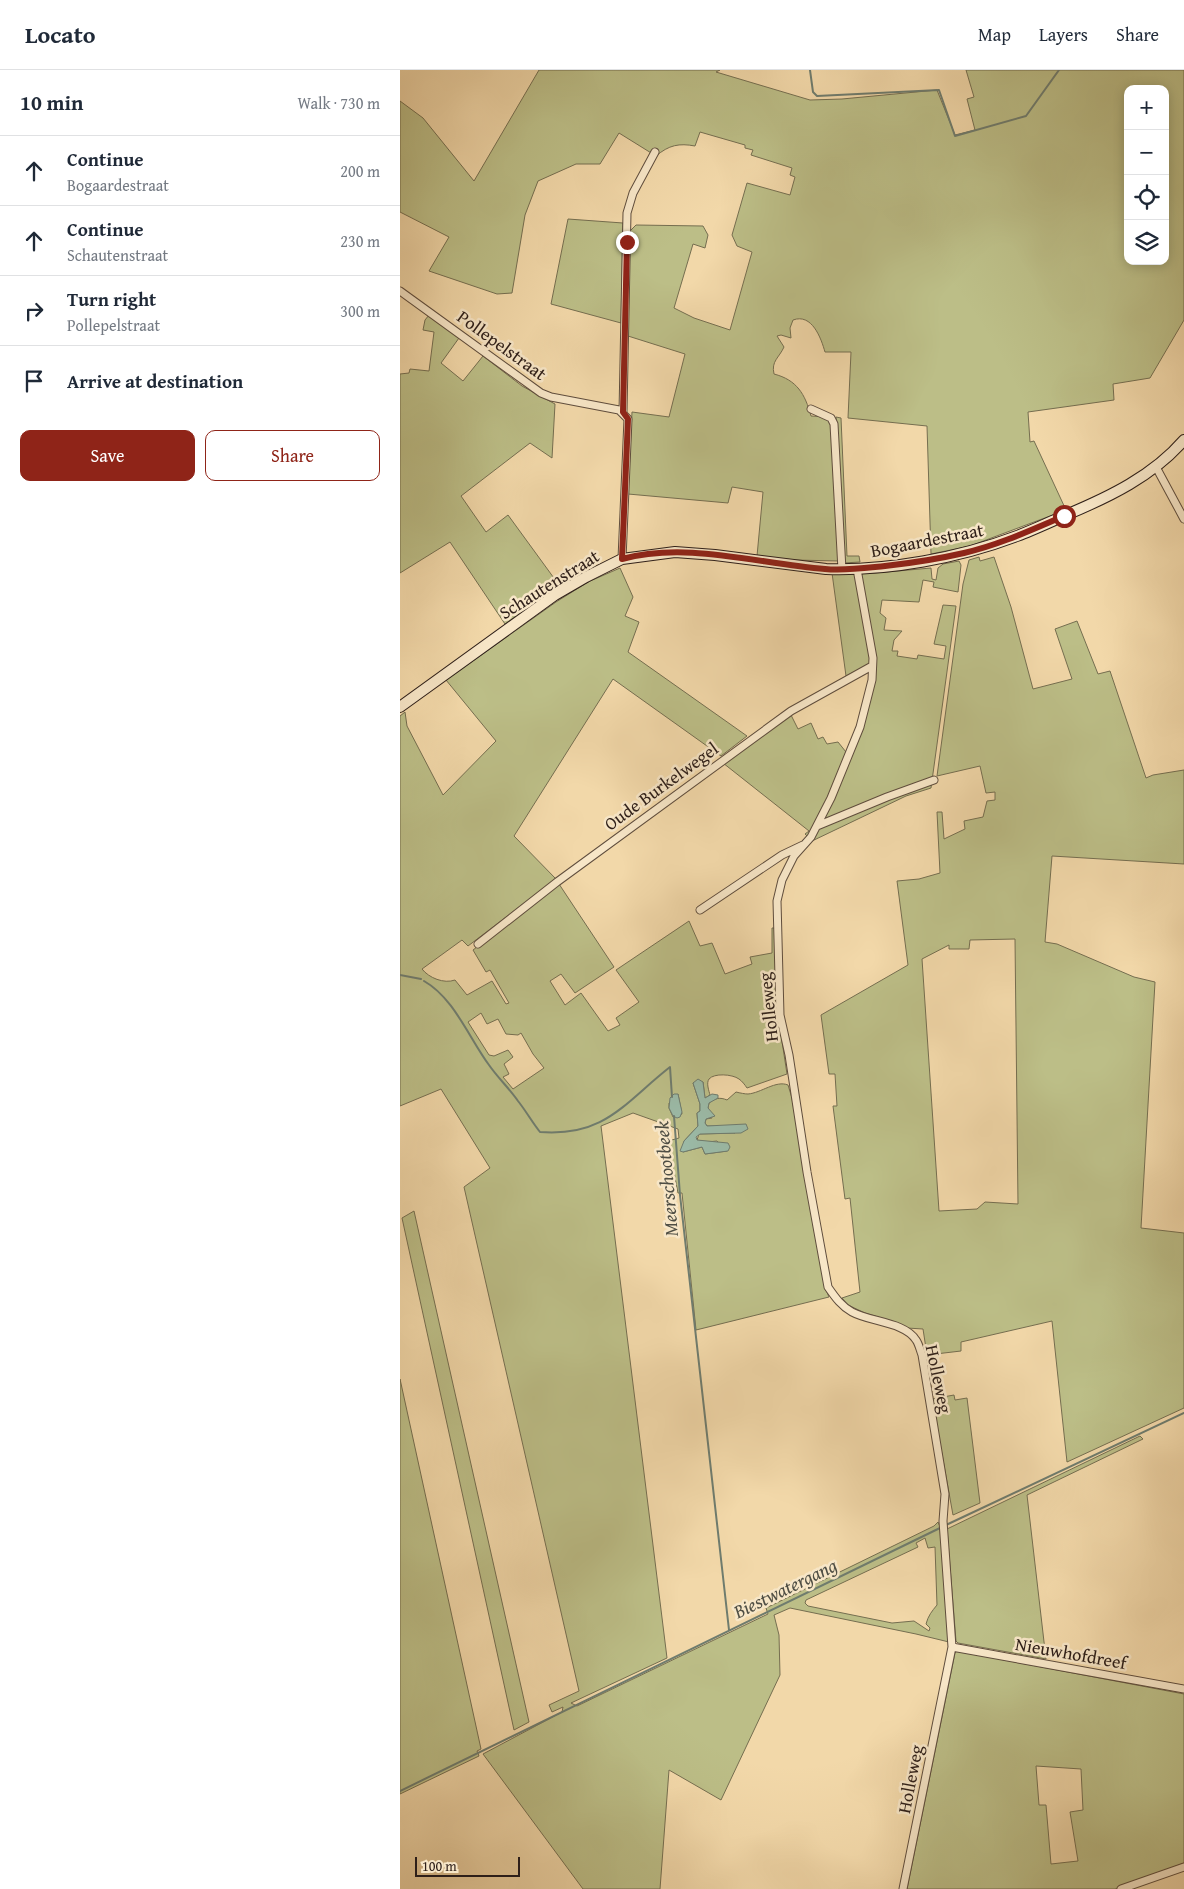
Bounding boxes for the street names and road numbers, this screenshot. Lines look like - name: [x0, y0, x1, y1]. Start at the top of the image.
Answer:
- street label: Pollepelstraat: [452, 303, 553, 387]
- street label: Bogaardestraat: [868, 516, 987, 564]
- street label: Schautenstraat: [494, 542, 605, 626]
- street label: Oude Burkelwegel: [598, 735, 724, 837]
- street label: Holleweg: [751, 971, 785, 1043]
- street label: Holleweg: [919, 1342, 959, 1416]
- street label: Nieuwhofdreef: [1013, 1630, 1131, 1676]
- street label: Holleweg: [890, 1742, 930, 1816]

